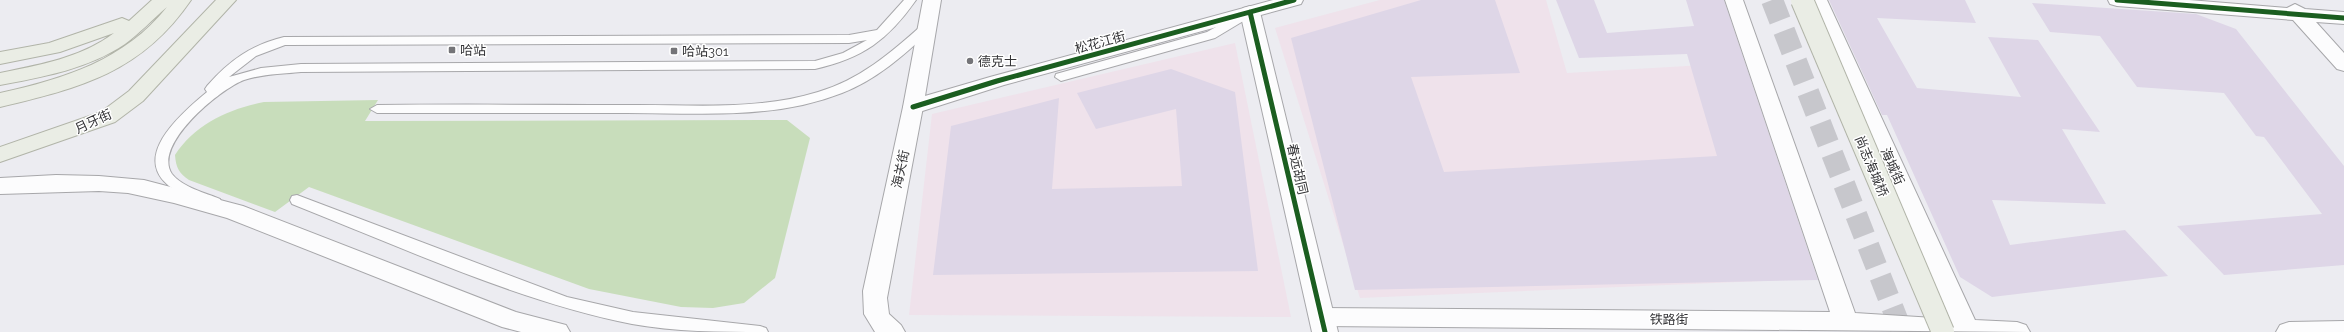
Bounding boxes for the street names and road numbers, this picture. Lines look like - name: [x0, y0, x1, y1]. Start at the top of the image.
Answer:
- street label: 松花江街: [1073, 29, 1127, 56]
- street label: 月牙街: [72, 106, 114, 136]
- street label: 尚志海城桥: [1852, 133, 1891, 199]
- street label: 春远胡同: [1284, 142, 1311, 196]
- street label: 海城街: [1878, 145, 1907, 187]
- street label: 海关街: [889, 148, 912, 190]
- street label: 铁路街: [1649, 312, 1689, 327]

